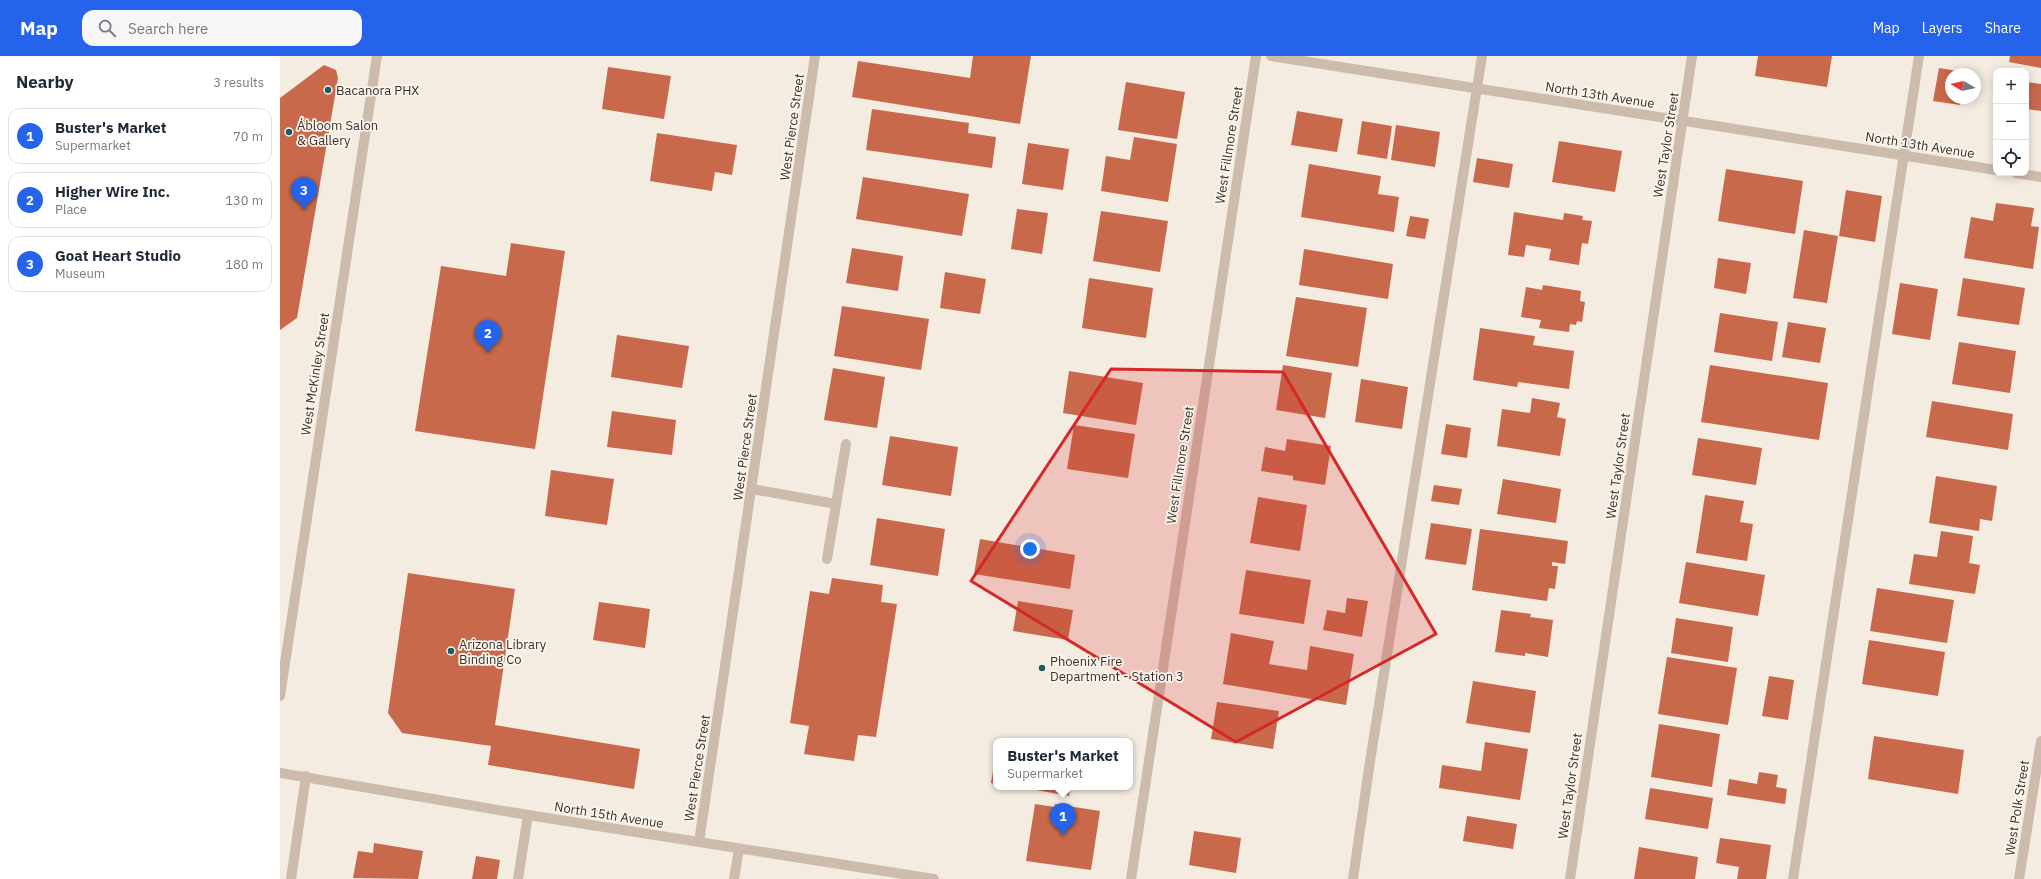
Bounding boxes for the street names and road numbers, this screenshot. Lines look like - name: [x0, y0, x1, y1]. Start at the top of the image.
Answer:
- street label: West Pierce Street: [776, 72, 808, 182]
- street label: North 13th Avenue: [1544, 78, 1656, 112]
- street label: West Fillmore Street: [1211, 85, 1247, 205]
- street label: West Taylor Street: [1649, 91, 1683, 199]
- street label: North 13th Avenue: [1864, 128, 1976, 162]
- street label: West McKinley Street: [297, 311, 333, 437]
- street label: West Pierce Street: [729, 392, 761, 502]
- street label: West Fillmore Street: [1162, 405, 1198, 525]
- street label: West Taylor Street: [1602, 412, 1634, 520]
- street label: West Pierce Street: [680, 713, 714, 823]
- street label: West Taylor Street: [1554, 732, 1586, 840]
- street label: West Polk Street: [2001, 759, 2033, 857]
- street label: North 15th Avenue: [553, 798, 665, 832]

